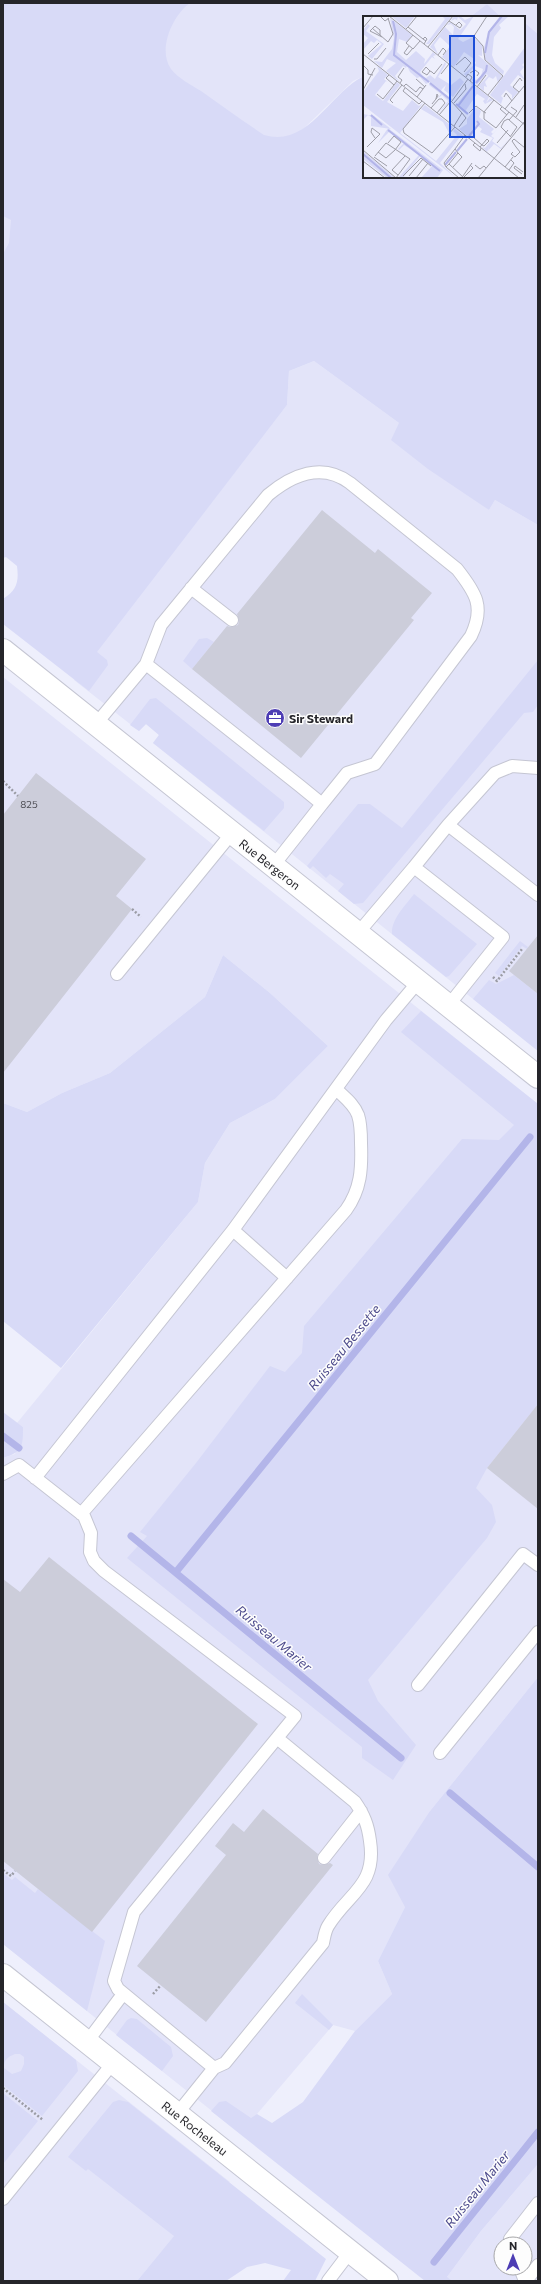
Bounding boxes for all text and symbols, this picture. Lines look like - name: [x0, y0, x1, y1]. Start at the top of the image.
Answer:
- inset map: [363, 16, 525, 178]
- office icon: Sir Steward: [264, 707, 286, 729]
- place label: Sir Steward: [289, 711, 353, 725]
- house number: 825: [20, 798, 38, 810]
- street label: Rue Bergeron: [237, 836, 303, 892]
- water label: Ruisseau Bessette: [305, 1301, 384, 1393]
- water label: Ruisseau Marier: [233, 1602, 316, 1675]
- street label: Rue Rocheleau: [159, 2098, 231, 2158]
- water label: Ruisseau Marier: [441, 2147, 513, 2231]
- north arrow: [493, 2236, 533, 2276]
- text: N: [509, 2239, 517, 2252]

